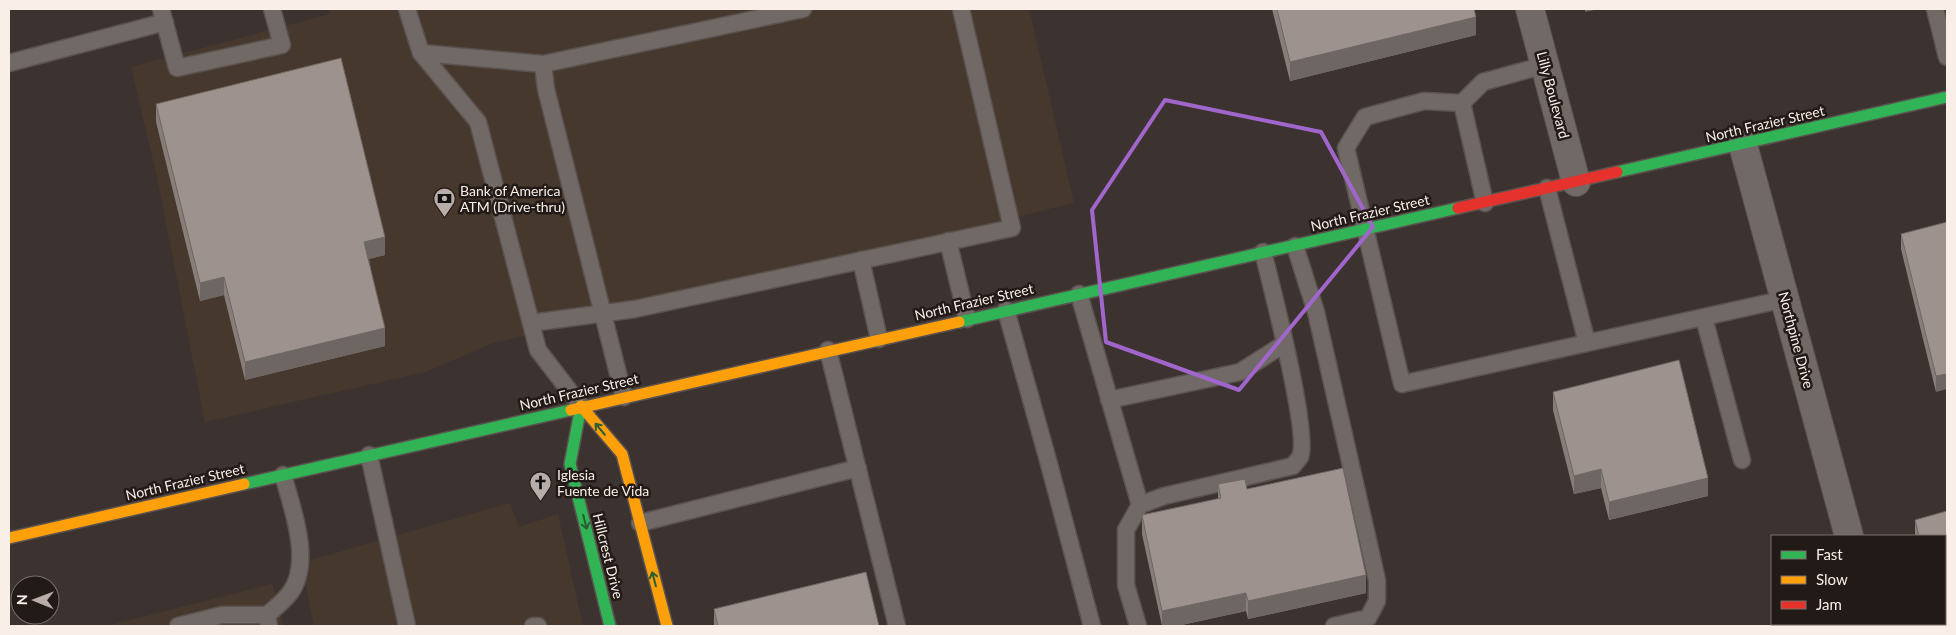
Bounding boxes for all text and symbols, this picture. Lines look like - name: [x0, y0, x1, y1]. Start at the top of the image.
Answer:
- street label: Lilly Boulevard: [1534, 49, 1573, 140]
- street label: North Frazier Street: [1704, 102, 1826, 145]
- place label: Bank of America ATM (Drive-thru): [460, 182, 565, 215]
- bank icon: Bank of America ATM (Drive-thru): [432, 187, 456, 218]
- street label: North Frazier Street: [1309, 191, 1431, 234]
- street label: North Frazier Street: [913, 280, 1035, 323]
- street label: Northpine Drive: [1775, 290, 1818, 390]
- street label: North Frazier Street: [518, 370, 640, 413]
- one-way arrow: [594, 422, 606, 435]
- street label: North Frazier Street: [124, 460, 246, 503]
- place label: Iglesia Fuente de Vida: [557, 466, 649, 499]
- church icon: Iglesia Fuente de Vida: [529, 471, 553, 502]
- street label: Hillcrest Drive: [590, 511, 627, 600]
- one-way arrow: [580, 514, 590, 530]
- legend: [1771, 535, 1946, 625]
- text: Fast: [1816, 545, 1843, 563]
- text: Slow: [1816, 570, 1848, 588]
- one-way arrow: [649, 572, 658, 588]
- north arrow: [10, 575, 60, 625]
- text: N: [13, 594, 30, 605]
- text: Jam: [1816, 595, 1842, 613]

